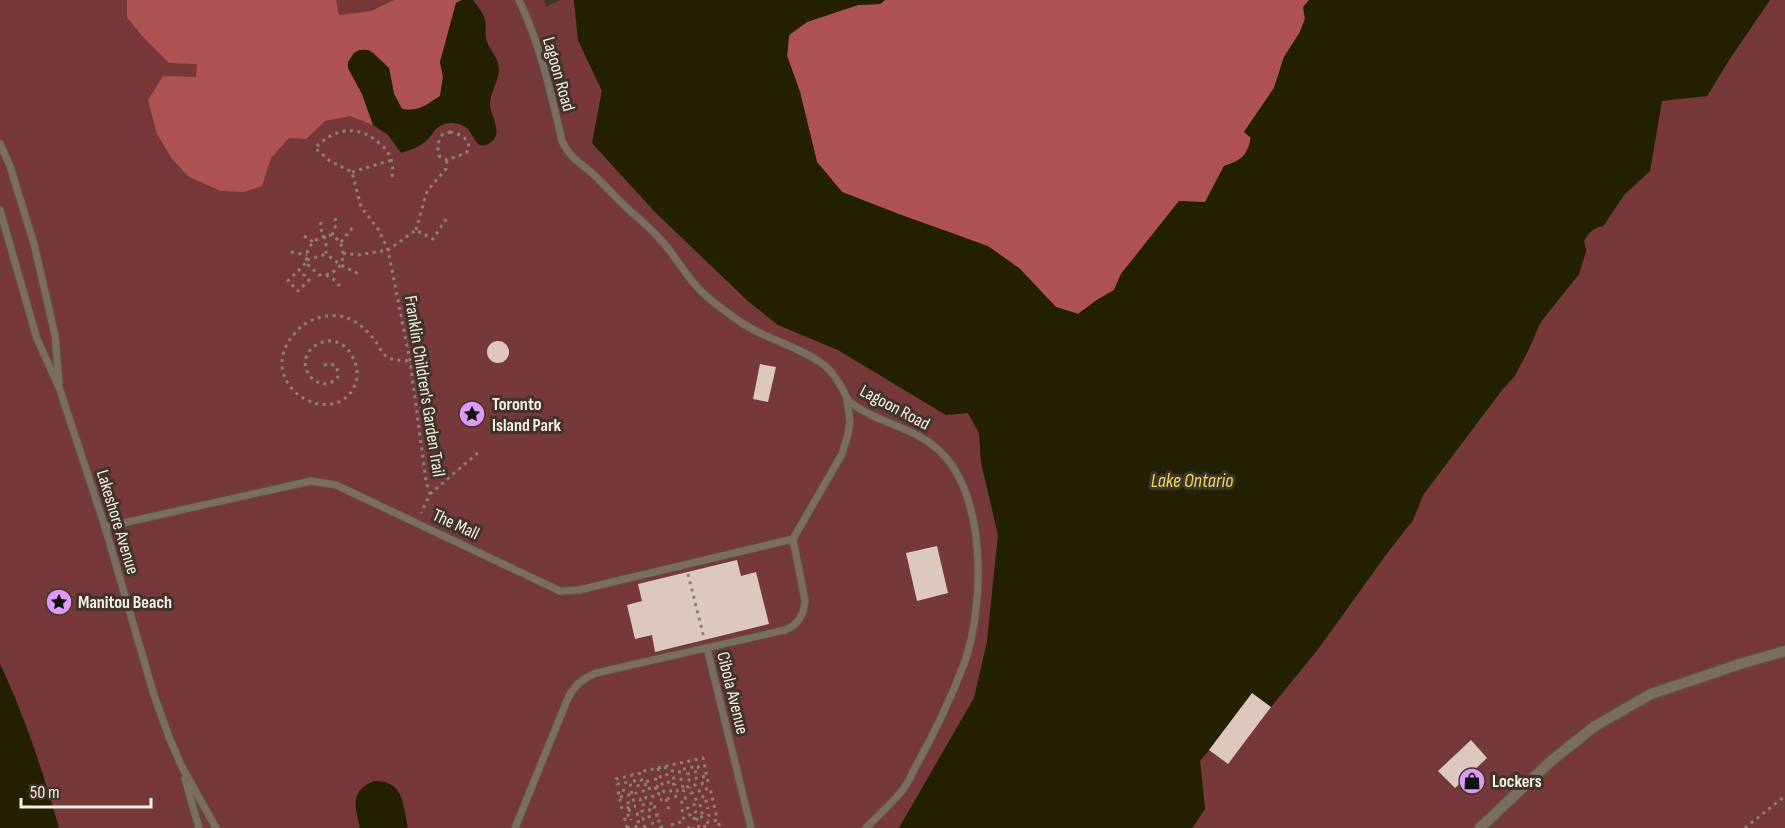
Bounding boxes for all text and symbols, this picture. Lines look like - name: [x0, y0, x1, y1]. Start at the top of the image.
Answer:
- street label: Lagoon Road: [538, 35, 579, 114]
- street label: Franklin Children's Garden Trail: [400, 294, 449, 478]
- street label: Lagoon Road: [856, 380, 933, 435]
- place label: Toronto Island Park: [492, 394, 561, 436]
- place icon: Toronto Island Park: [457, 399, 487, 429]
- street label: Lakeshore Avenue: [92, 467, 143, 577]
- water label: Lake Ontario: [1151, 469, 1233, 493]
- street label: The Mall: [429, 505, 483, 544]
- place icon: Manitou Beach: [44, 587, 74, 617]
- place label: Manitou Beach: [78, 592, 172, 613]
- street label: Cibola Avenue: [712, 650, 753, 736]
- shop icon: Lockers: [1457, 766, 1487, 796]
- scale bar: [21, 771, 152, 809]
- place label: Lockers: [1492, 771, 1542, 792]
- text: 50 m: [30, 782, 60, 803]

